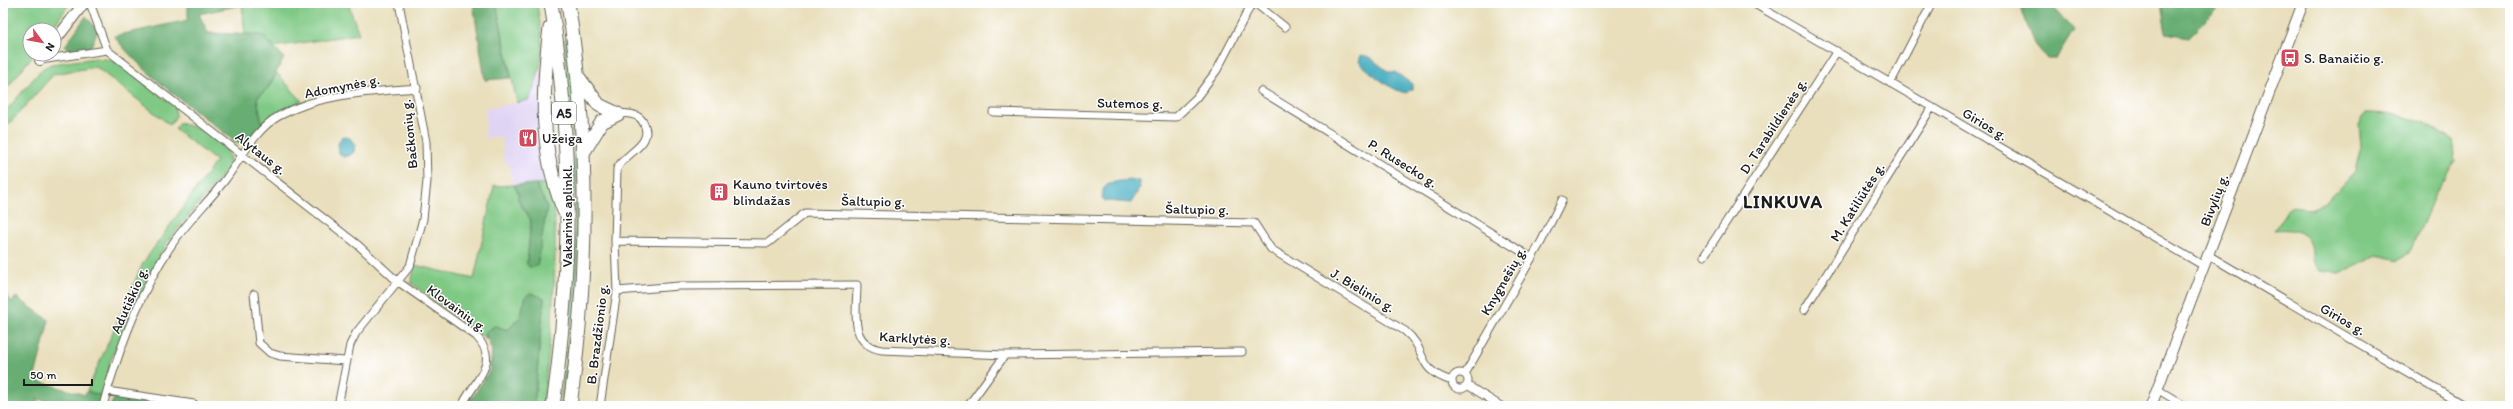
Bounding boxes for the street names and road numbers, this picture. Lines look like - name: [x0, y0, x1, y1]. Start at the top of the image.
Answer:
- street label: Adomynės g.: [303, 71, 381, 102]
- street label: D. Tarabildienės g.: [1736, 75, 1811, 177]
- street label: Sutemos g.: [1097, 94, 1163, 113]
- street label: Bačkonių g.: [397, 98, 422, 170]
- road number: A5: [552, 102, 576, 124]
- street label: Girios g.: [1959, 104, 2010, 144]
- street label: Alytaus g.: [232, 128, 289, 178]
- street label: P. Rusecko g.: [1365, 135, 1440, 191]
- street label: M. Katiliūtės g.: [1826, 160, 1888, 245]
- street label: Vakarinis aplinkl.: [559, 165, 576, 267]
- street label: Bivylių g.: [2197, 172, 2232, 229]
- street label: Šaltupio g.: [841, 192, 905, 211]
- street label: Šaltupio g.: [1165, 200, 1229, 219]
- street label: Knygnešių g.: [1477, 244, 1530, 319]
- street label: Adutiškio g.: [107, 264, 152, 336]
- street label: J. Bielinio g.: [1328, 265, 1398, 316]
- street label: Klovainių g.: [423, 281, 490, 336]
- street label: B. Brazdžionio g.: [583, 283, 612, 385]
- street label: Girios g.: [2317, 300, 2368, 339]
- street label: Karklytės g.: [879, 328, 951, 349]

